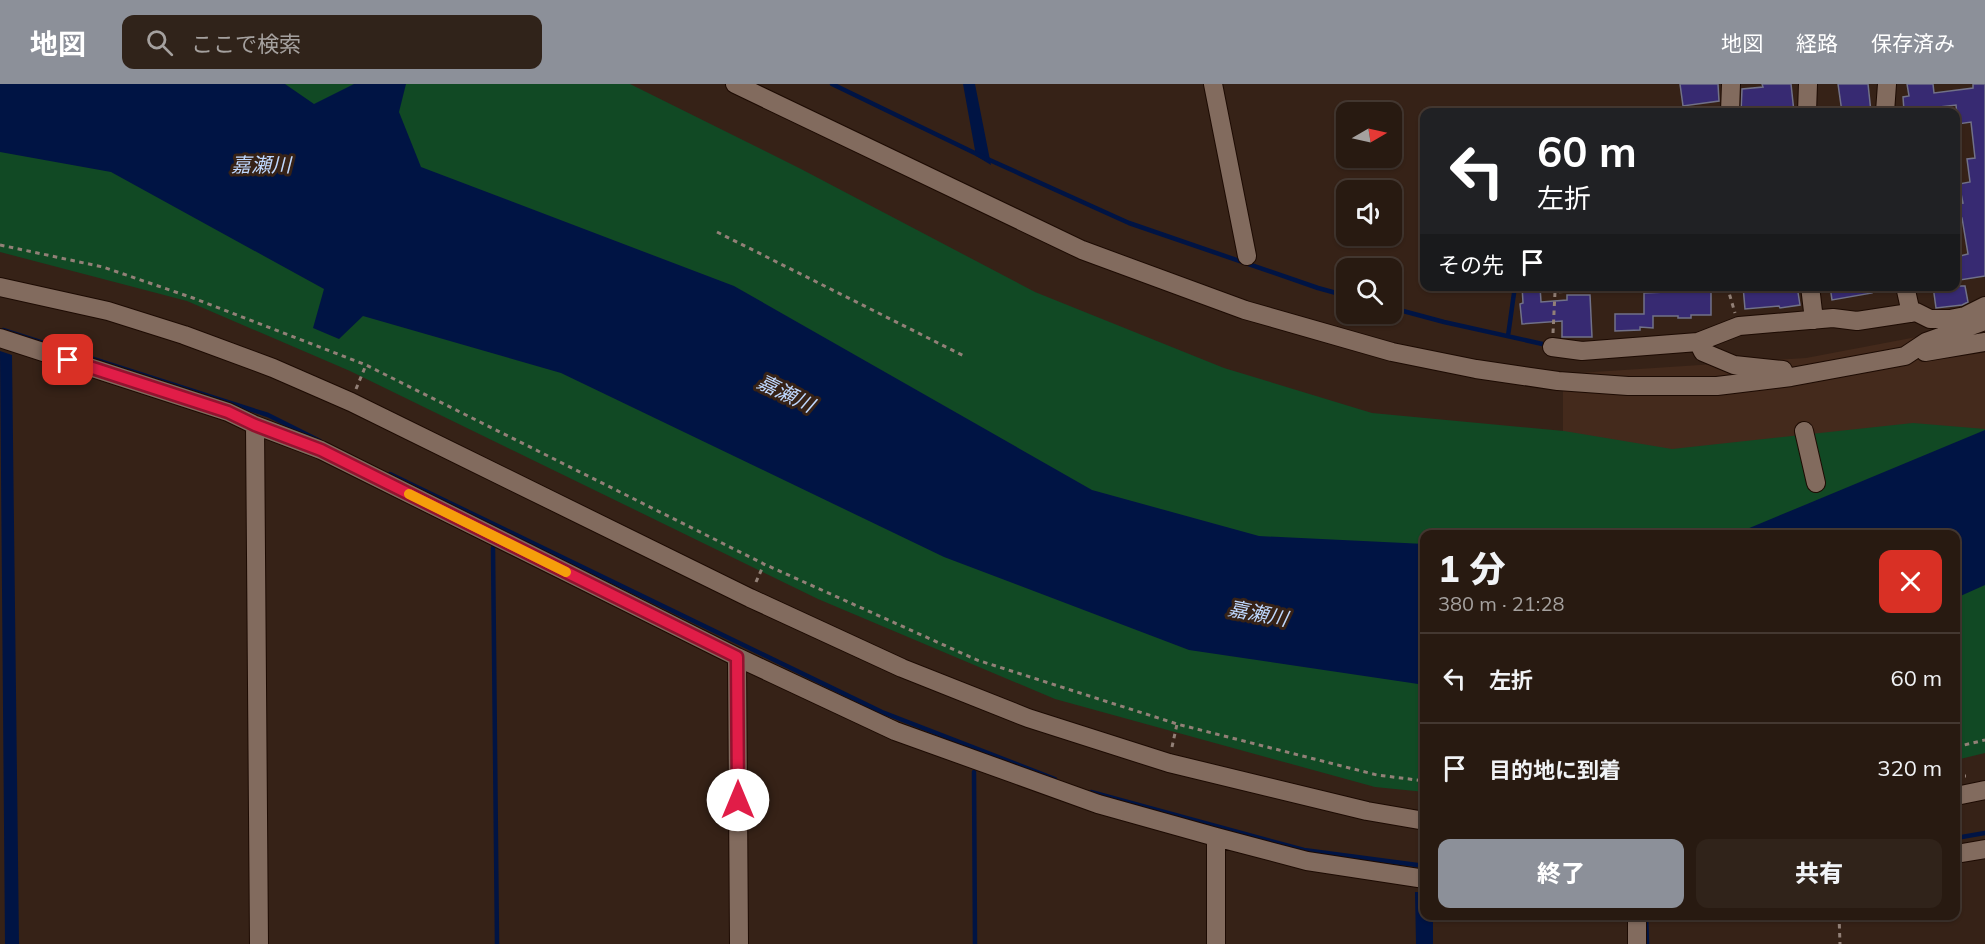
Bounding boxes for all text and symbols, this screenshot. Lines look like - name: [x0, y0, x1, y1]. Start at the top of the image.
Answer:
- search box: [122, 15, 542, 69]
- text: 地図: [30, 26, 86, 61]
- icon: search: [143, 26, 176, 59]
- text: ここで検索: [191, 30, 301, 58]
- text: 地図: [1721, 30, 1763, 56]
- text: 経路: [1796, 30, 1838, 56]
- text: 保存済み: [1871, 30, 1955, 56]
- north arrow: [1336, 102, 1402, 168]
- map controls: [1336, 102, 1402, 324]
- text: 60 m: [1537, 125, 1637, 178]
- icon: left: [1438, 132, 1516, 210]
- water label: 嘉瀬川: [231, 152, 293, 177]
- button: sound: [1336, 180, 1402, 246]
- text: 左折: [1537, 181, 1591, 215]
- icon: arrive: [1516, 246, 1549, 279]
- text: その先: [1438, 251, 1504, 279]
- button: search: [1336, 258, 1402, 324]
- pin: [42, 334, 93, 385]
- icon: arrive: [51, 343, 84, 376]
- water label: 嘉瀬川: [754, 369, 820, 418]
- text: 1 分: [1438, 546, 1506, 591]
- button: close: [1879, 550, 1942, 613]
- text: 380 m · 21:28: [1438, 591, 1564, 616]
- water label: 嘉瀬川: [1226, 595, 1292, 631]
- icon: left: [1438, 662, 1471, 695]
- text: 60 m: [1891, 664, 1942, 692]
- text: 左折: [1489, 666, 1533, 694]
- icon: arrive: [1438, 752, 1471, 785]
- text: 320 m: [1877, 754, 1942, 782]
- text: 目的地に到着: [1489, 756, 1621, 784]
- position arrow: [706, 768, 770, 832]
- button: 終了: [1438, 839, 1684, 908]
- button: 共有: [1696, 839, 1942, 908]

